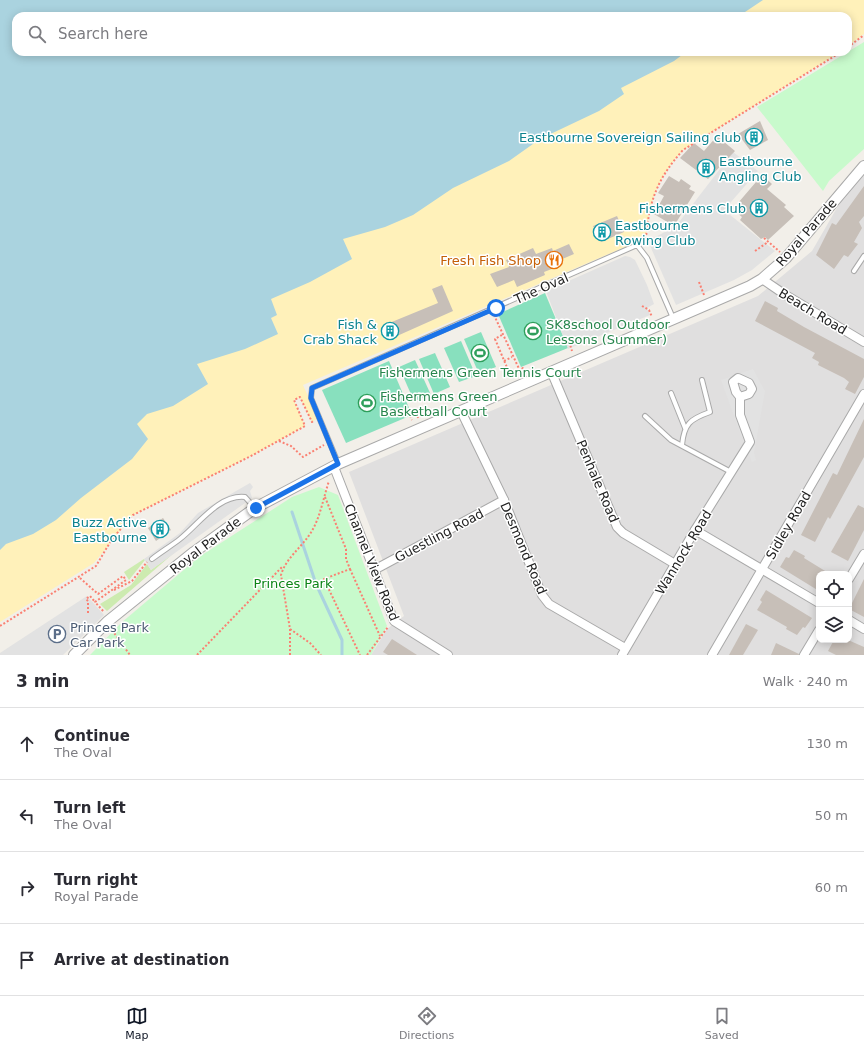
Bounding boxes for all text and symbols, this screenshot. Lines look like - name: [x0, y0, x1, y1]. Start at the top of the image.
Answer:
- search box: [12, 12, 852, 56]
- icon: search: [26, 23, 48, 45]
- text: Search here: [58, 25, 148, 43]
- building icon: Eastbourne Sovereign Sailing club: [744, 127, 764, 147]
- place label: Eastbourne Sovereign Sailing club: [519, 130, 741, 145]
- place label: Eastbourne Angling Club: [719, 154, 801, 184]
- building icon: Eastbourne Angling Club: [696, 158, 716, 178]
- street label: Royal Parade: [773, 195, 840, 269]
- building icon: Fishermens Club: [749, 198, 769, 218]
- place label: Fishermens Club: [639, 201, 746, 216]
- place label: Eastbourne Rowing Club: [615, 218, 695, 248]
- building icon: Eastbourne Rowing Club: [592, 222, 612, 242]
- restaurant icon: Fresh Fish Shop: [544, 250, 564, 270]
- place label: Fresh Fish Shop: [440, 253, 541, 268]
- street label: The Oval: [511, 270, 571, 307]
- street label: Beach Road: [776, 285, 850, 338]
- route start: [487, 299, 505, 317]
- place label: Fish & Crab Shack: [303, 317, 377, 347]
- place label: SK8school Outdoor Lessons (Summer): [546, 317, 671, 347]
- building icon: Fish & Crab Shack: [380, 321, 400, 341]
- sports icon: SK8school Outdoor Lessons (Summer): [523, 321, 543, 341]
- sports icon: Fishermens Green Tennis Court: [470, 343, 490, 363]
- place label: Fishermens Green Tennis Court: [379, 365, 581, 380]
- place label: Fishermens Green Basketball Court: [380, 389, 497, 419]
- sports icon: Fishermens Green Basketball Court: [357, 393, 377, 413]
- street label: Penhale Road: [573, 438, 622, 525]
- street label: Sidley Road: [763, 489, 814, 562]
- route end: [247, 499, 265, 517]
- street label: Desmond Road: [497, 500, 550, 597]
- street label: Channel View Road: [341, 501, 402, 623]
- street label: Guestling Road: [392, 506, 486, 565]
- street label: Wannock Road: [652, 507, 715, 597]
- street label: Royal Parade: [167, 514, 244, 577]
- place label: Buzz Active Eastbourne: [72, 515, 147, 545]
- building icon: Buzz Active Eastbourne: [150, 519, 170, 539]
- map controls: [816, 571, 852, 643]
- button: locate: [816, 571, 852, 607]
- park label: Princes Park: [254, 576, 333, 591]
- button: layers: [816, 607, 852, 643]
- place label: Princes Park Car Park: [70, 620, 149, 650]
- parking icon: Princes Park Car Park: [47, 624, 67, 644]
- text: 3 min: [16, 671, 69, 691]
- text: Walk · 240 m: [763, 674, 848, 689]
- text: Continue: [54, 727, 130, 745]
- icon: ahead: [16, 733, 38, 755]
- text: 130 m: [806, 736, 848, 751]
- text: The Oval: [54, 745, 112, 760]
- text: Turn left: [54, 799, 126, 817]
- icon: left: [16, 805, 38, 827]
- text: 50 m: [815, 808, 848, 823]
- text: The Oval: [54, 817, 112, 832]
- text: Turn right: [54, 871, 138, 889]
- icon: right: [16, 877, 38, 899]
- text: 60 m: [815, 880, 848, 895]
- text: Royal Parade: [54, 889, 139, 904]
- icon: arrive: [16, 949, 38, 971]
- text: Arrive at destination: [54, 951, 229, 969]
- tab: Map: [125, 1005, 148, 1042]
- tab: Directions: [399, 1005, 454, 1042]
- tab: Saved: [705, 1005, 739, 1042]

